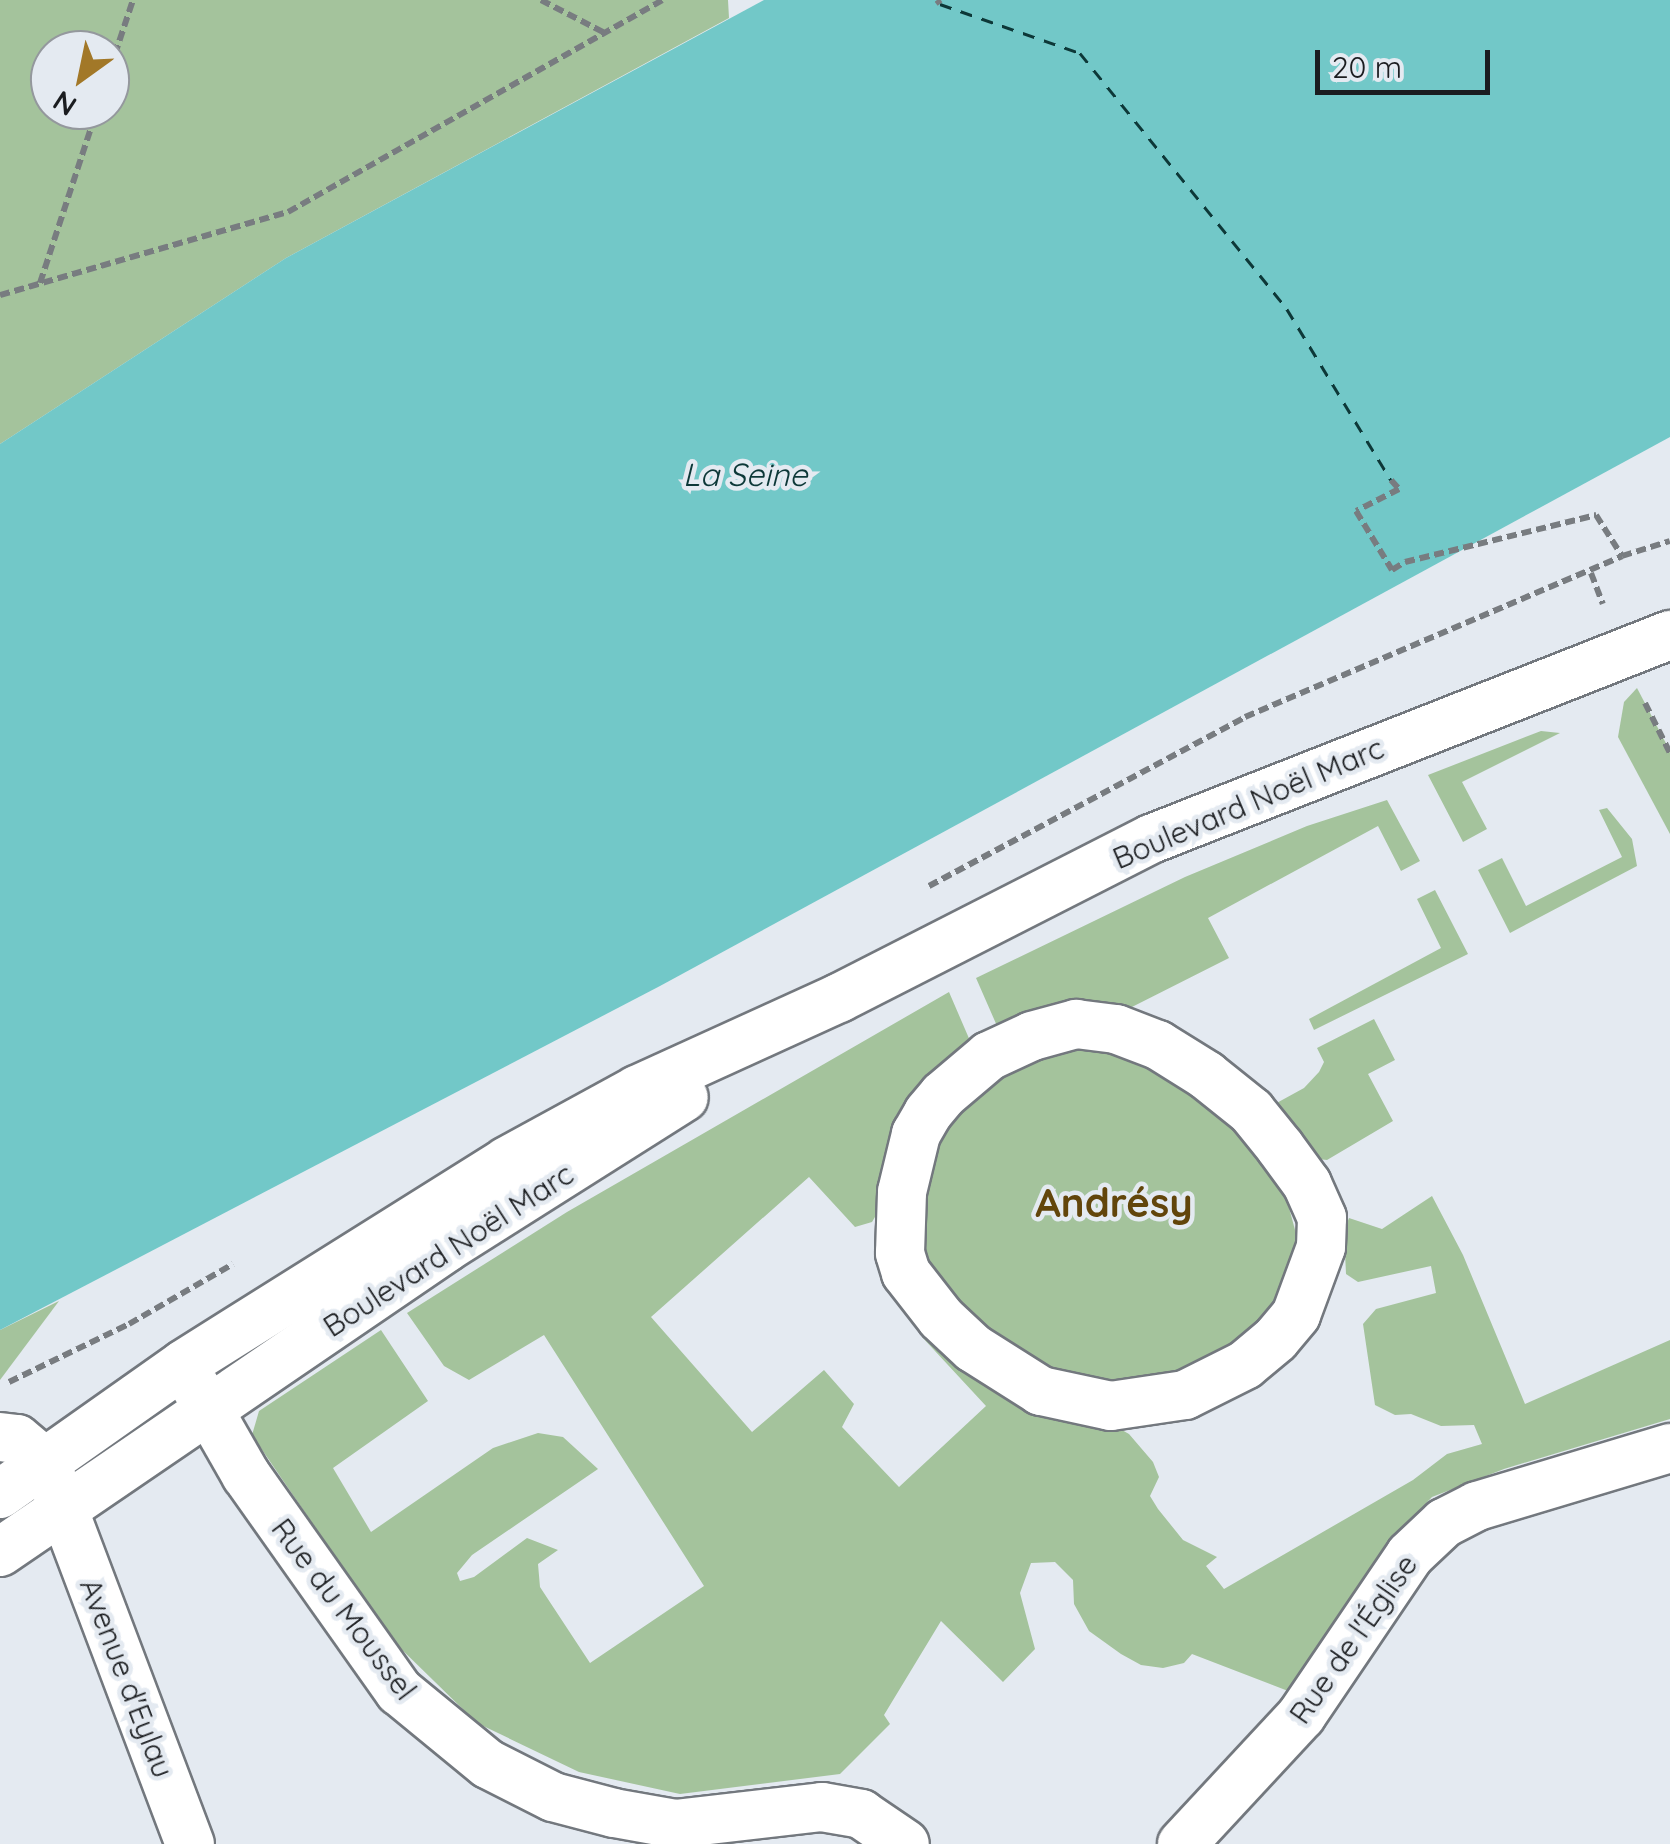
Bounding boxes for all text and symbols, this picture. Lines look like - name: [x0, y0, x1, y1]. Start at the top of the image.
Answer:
- north arrow: [30, 30, 130, 130]
- scale bar: [1320, 30, 1495, 92]
- text: 20 m: [1332, 48, 1402, 86]
- text: N: [46, 84, 83, 124]
- water label: La Seine: [683, 455, 807, 493]
- street label: Boulevard Noël Marc: [1107, 730, 1389, 876]
- street label: Boulevard Noël Marc: [316, 1156, 580, 1344]
- district label: Andrésy: [1035, 1178, 1193, 1226]
- street label: Rue du Moussel: [264, 1511, 424, 1707]
- street label: Rue de l'Église: [1281, 1548, 1425, 1730]
- street label: Avenue d'Eylau: [72, 1573, 182, 1783]

